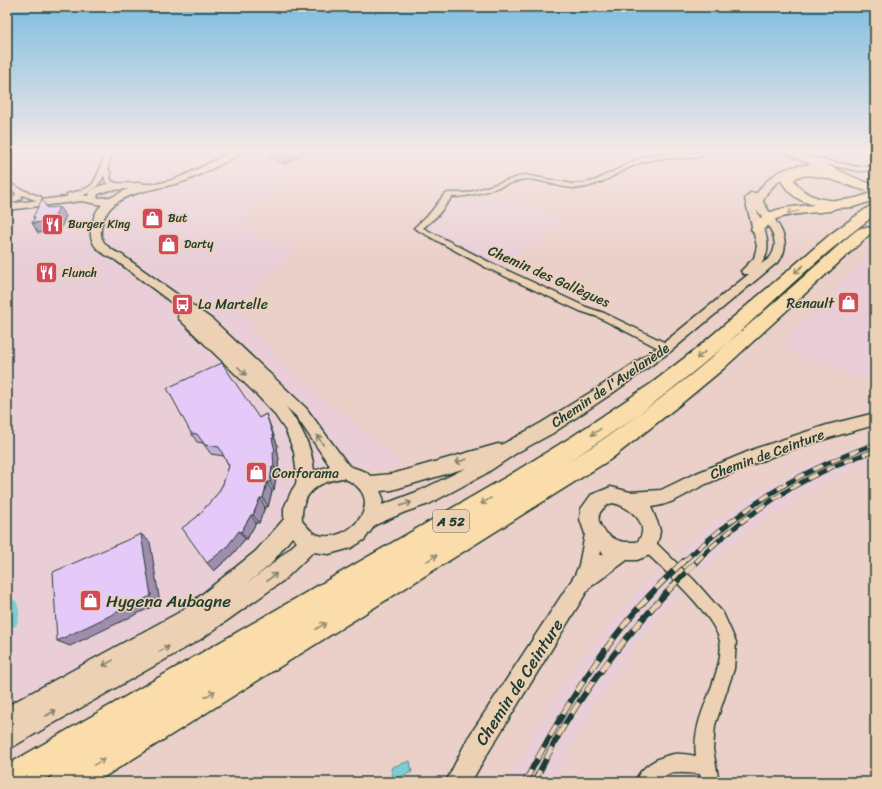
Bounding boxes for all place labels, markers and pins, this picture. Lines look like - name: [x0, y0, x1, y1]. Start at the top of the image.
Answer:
- shop icon: But: [140, 205, 166, 231]
- place label: But: [168, 207, 187, 229]
- restaurant icon: Burger King: [39, 211, 65, 237]
- place label: Burger King: [68, 213, 130, 235]
- shop icon: Darty: [155, 231, 181, 257]
- place label: Darty: [184, 233, 214, 255]
- restaurant icon: Flunch: [34, 260, 60, 286]
- place label: Flunch: [62, 262, 97, 284]
- shop icon: Renault: [836, 290, 862, 316]
- bus stop icon: La Martelle: [170, 291, 196, 317]
- place label: Renault: [787, 291, 835, 316]
- place label: La Martelle: [198, 292, 268, 317]
- shop icon: Conforama: [244, 460, 270, 486]
- place label: Conforama: [272, 461, 339, 486]
- place label: Hygena Aubagne: [106, 586, 231, 616]
- shop icon: Hygena Aubagne: [78, 588, 104, 614]

